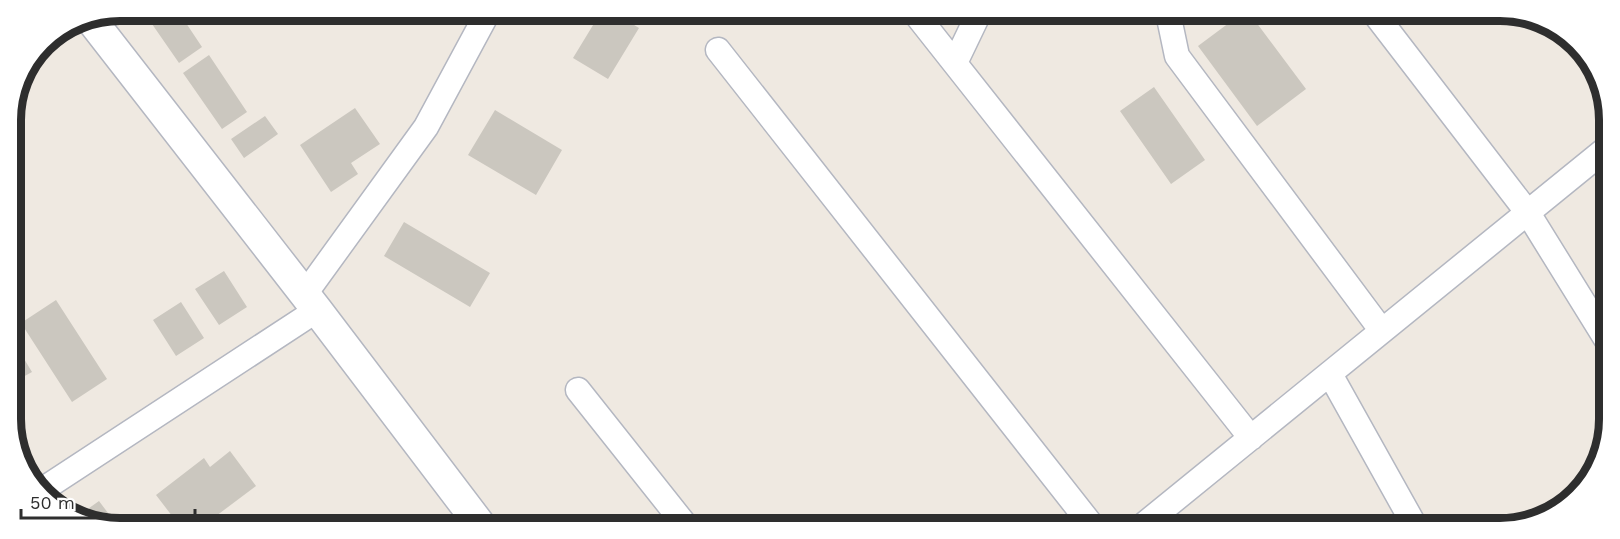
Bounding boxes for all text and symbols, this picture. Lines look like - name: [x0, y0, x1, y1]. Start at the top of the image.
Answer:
- scale bar: [21, 482, 195, 520]
- text: 50 m: [30, 492, 75, 513]

